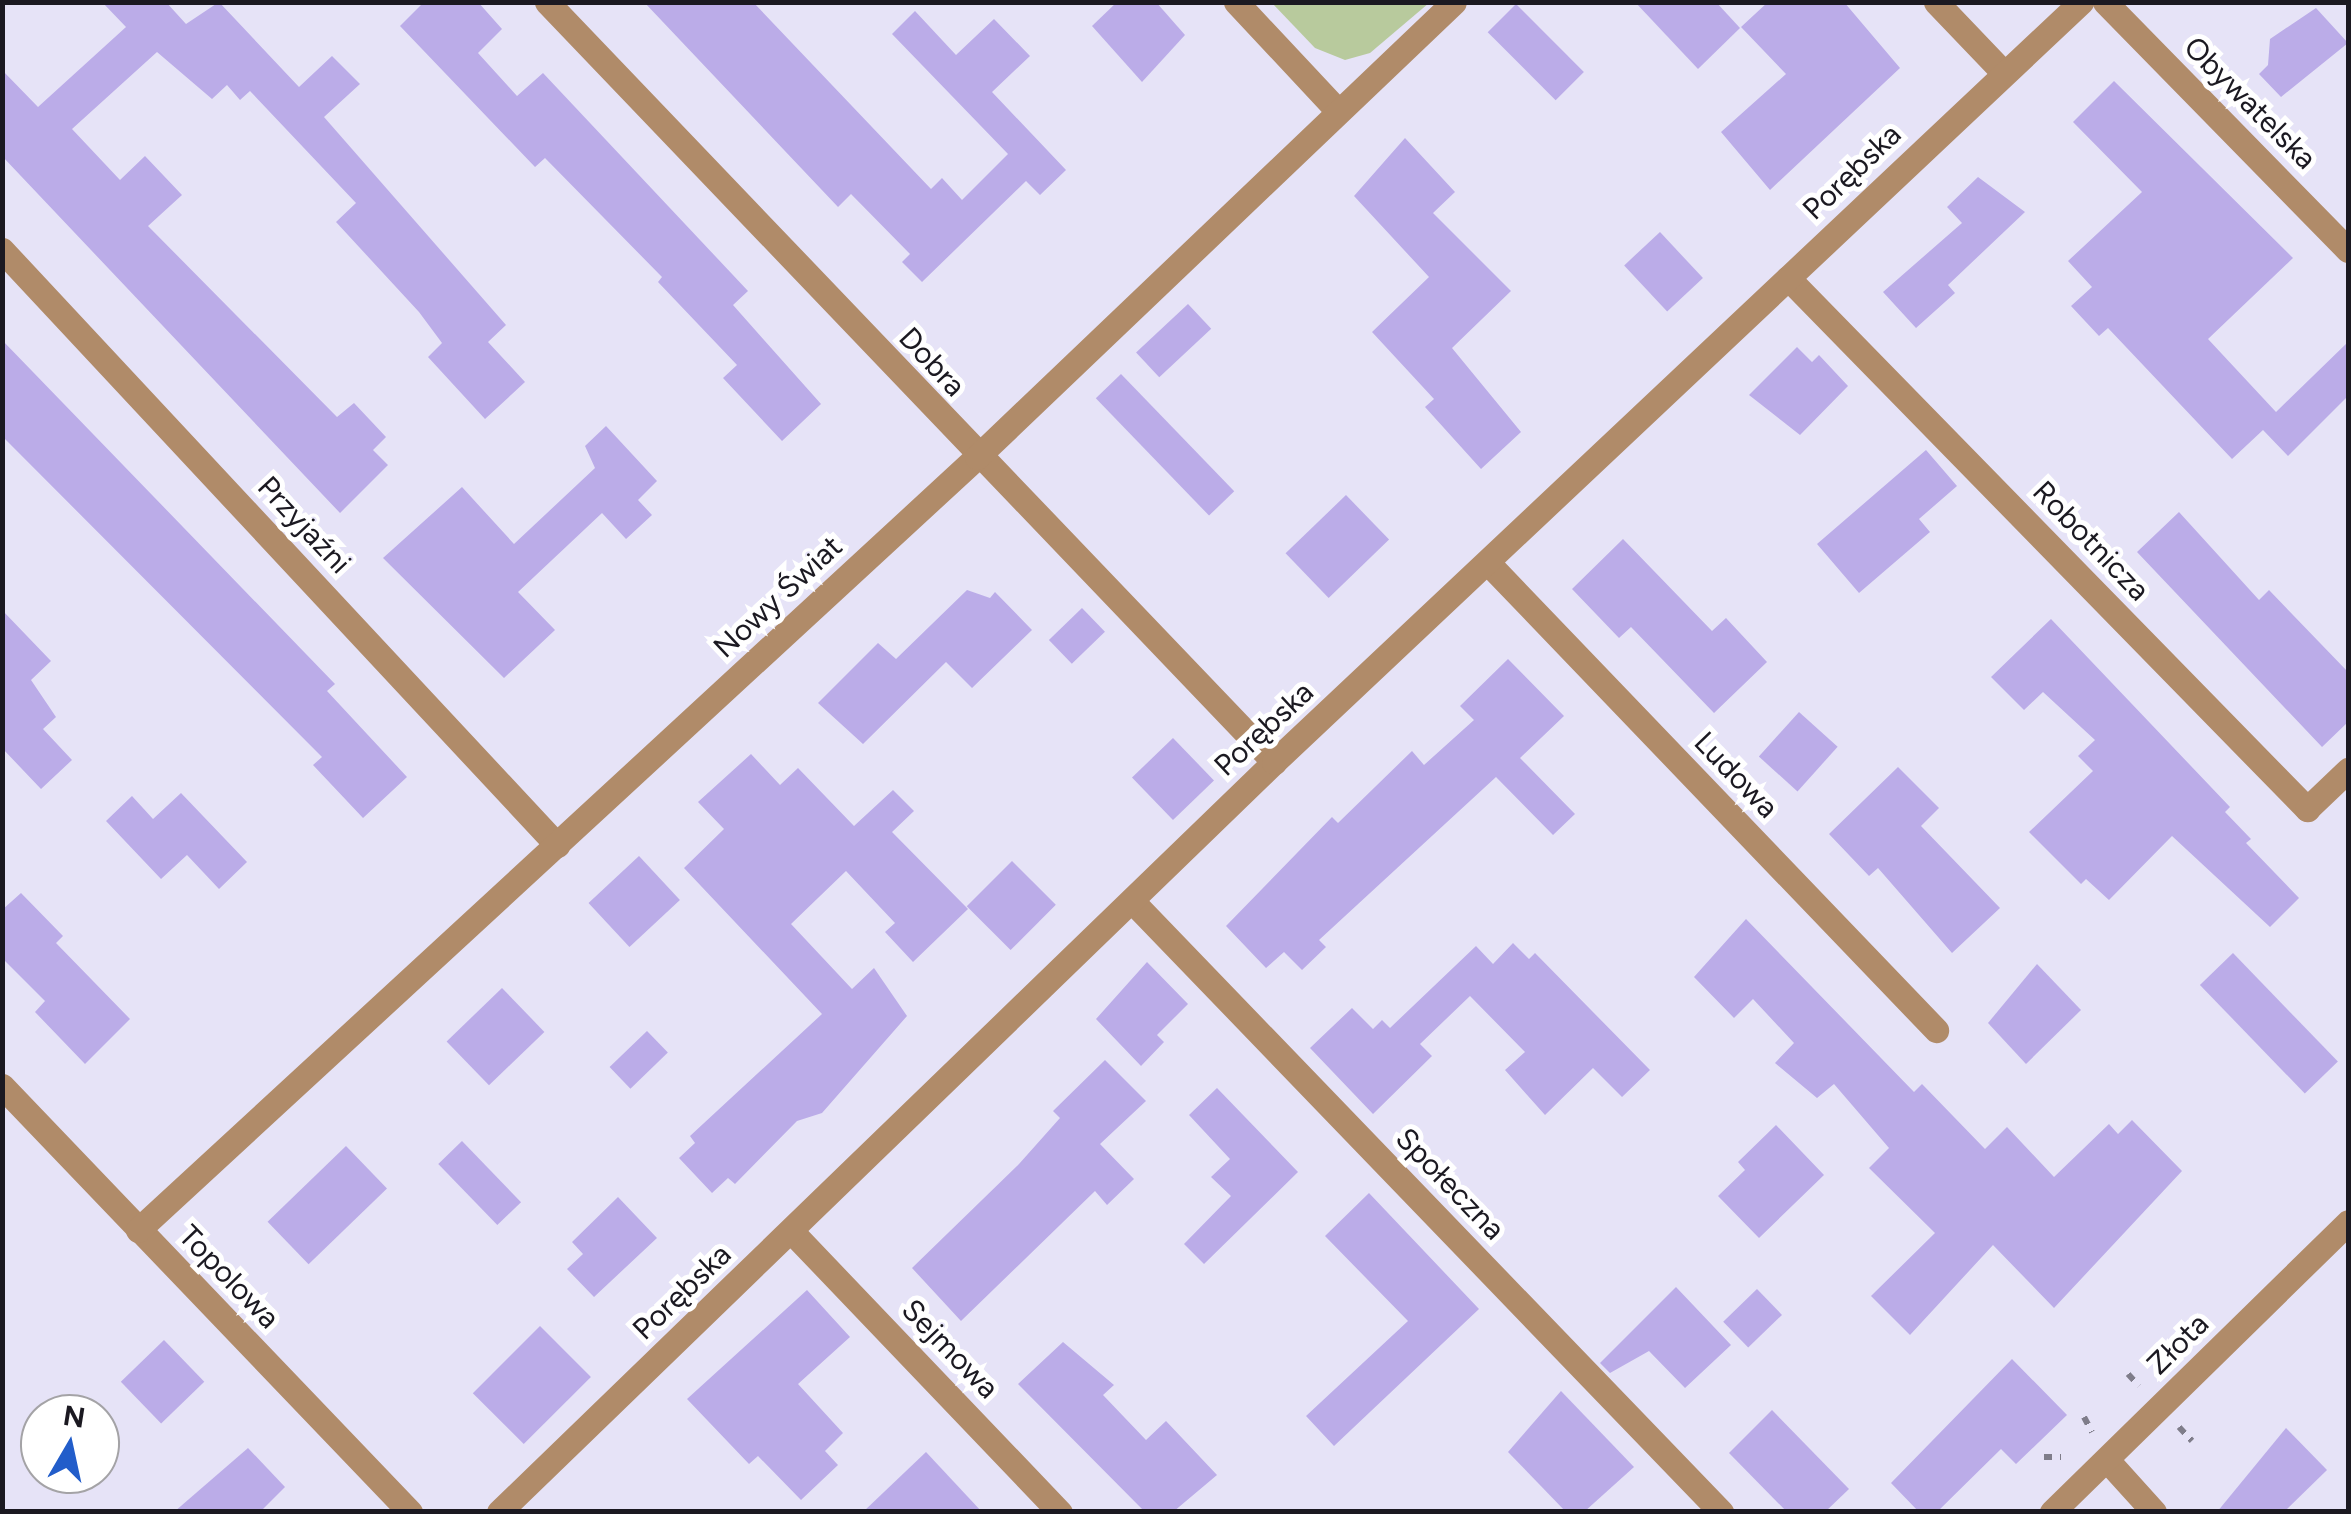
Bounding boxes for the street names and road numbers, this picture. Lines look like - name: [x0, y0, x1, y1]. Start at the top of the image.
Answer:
- street label: Obywatelska: [2176, 29, 2324, 177]
- street label: Porębska: [1796, 117, 1908, 227]
- street label: Dobra: [891, 320, 973, 404]
- street label: Przyjaźni: [250, 469, 358, 581]
- street label: Robotnicza: [2025, 474, 2157, 608]
- street label: Nowy Świat: [706, 528, 850, 666]
- street label: Porębska: [1207, 674, 1321, 784]
- street label: Ludowa: [1686, 725, 1786, 825]
- street label: Społeczna: [1388, 1121, 1512, 1247]
- street label: Topolowa: [171, 1218, 287, 1336]
- street label: Porębska: [626, 1237, 738, 1347]
- street label: Sejmowa: [894, 1292, 1006, 1406]
- street label: Złota: [2140, 1306, 2216, 1382]

